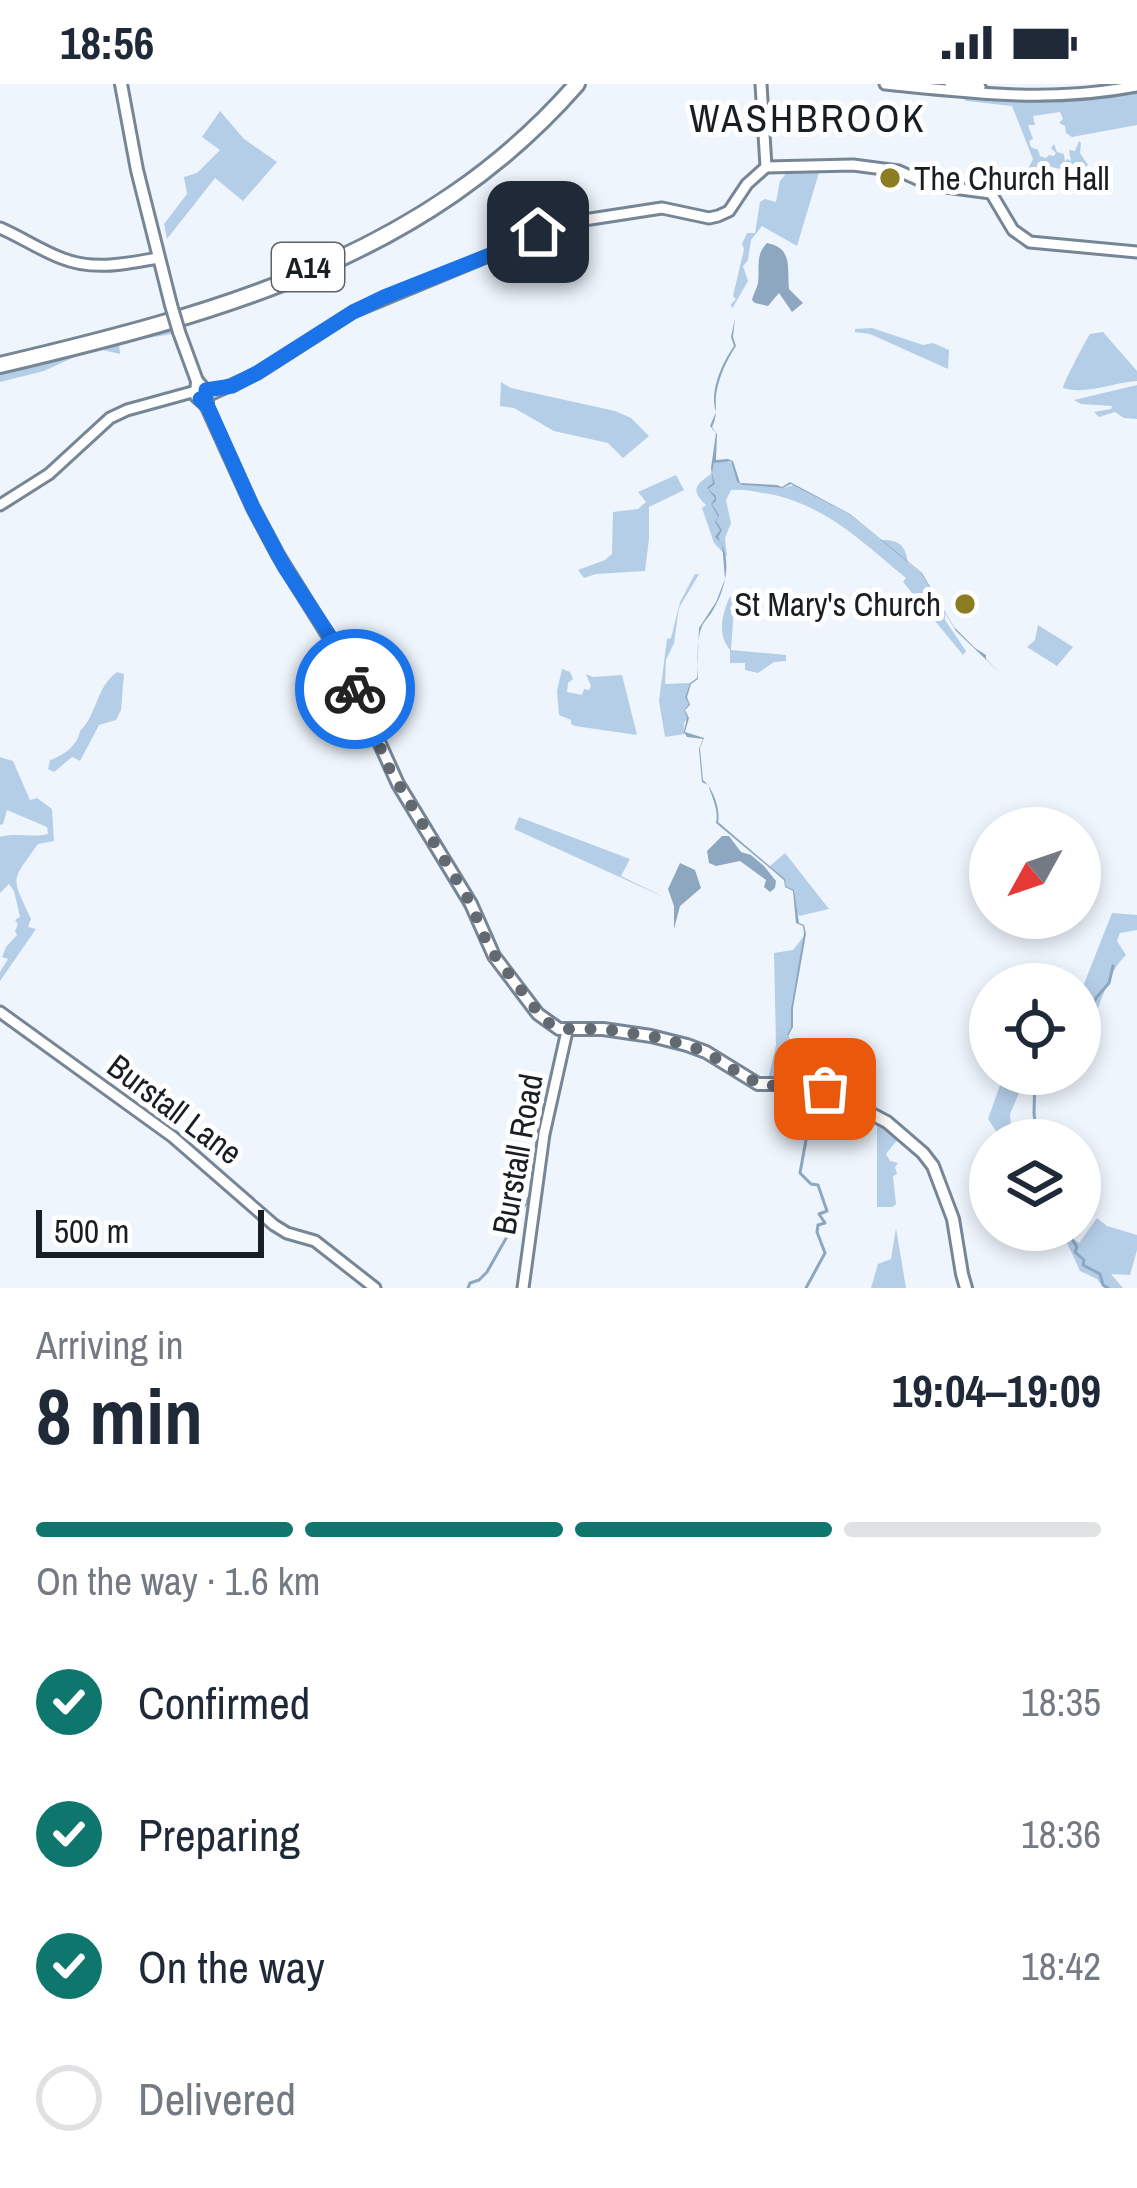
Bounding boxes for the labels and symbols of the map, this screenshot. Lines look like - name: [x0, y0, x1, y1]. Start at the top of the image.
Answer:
- district label: WASHBROOK: [689, 92, 927, 144]
- place label: The Church Hall: [914, 156, 1110, 200]
- marker: The Church Hall: [877, 165, 903, 191]
- pin: [487, 181, 589, 283]
- road number: A14: [272, 243, 344, 291]
- place label: St Mary's Church: [734, 582, 941, 626]
- marker: St Mary's Church: [952, 591, 978, 617]
- courier: [295, 629, 415, 749]
- north arrow: [969, 807, 1101, 939]
- pin: [774, 1038, 876, 1140]
- street label: Burstall Lane: [99, 1044, 251, 1174]
- street label: Burstall Road: [481, 1070, 553, 1238]
- scale bar: [36, 1204, 264, 1257]

